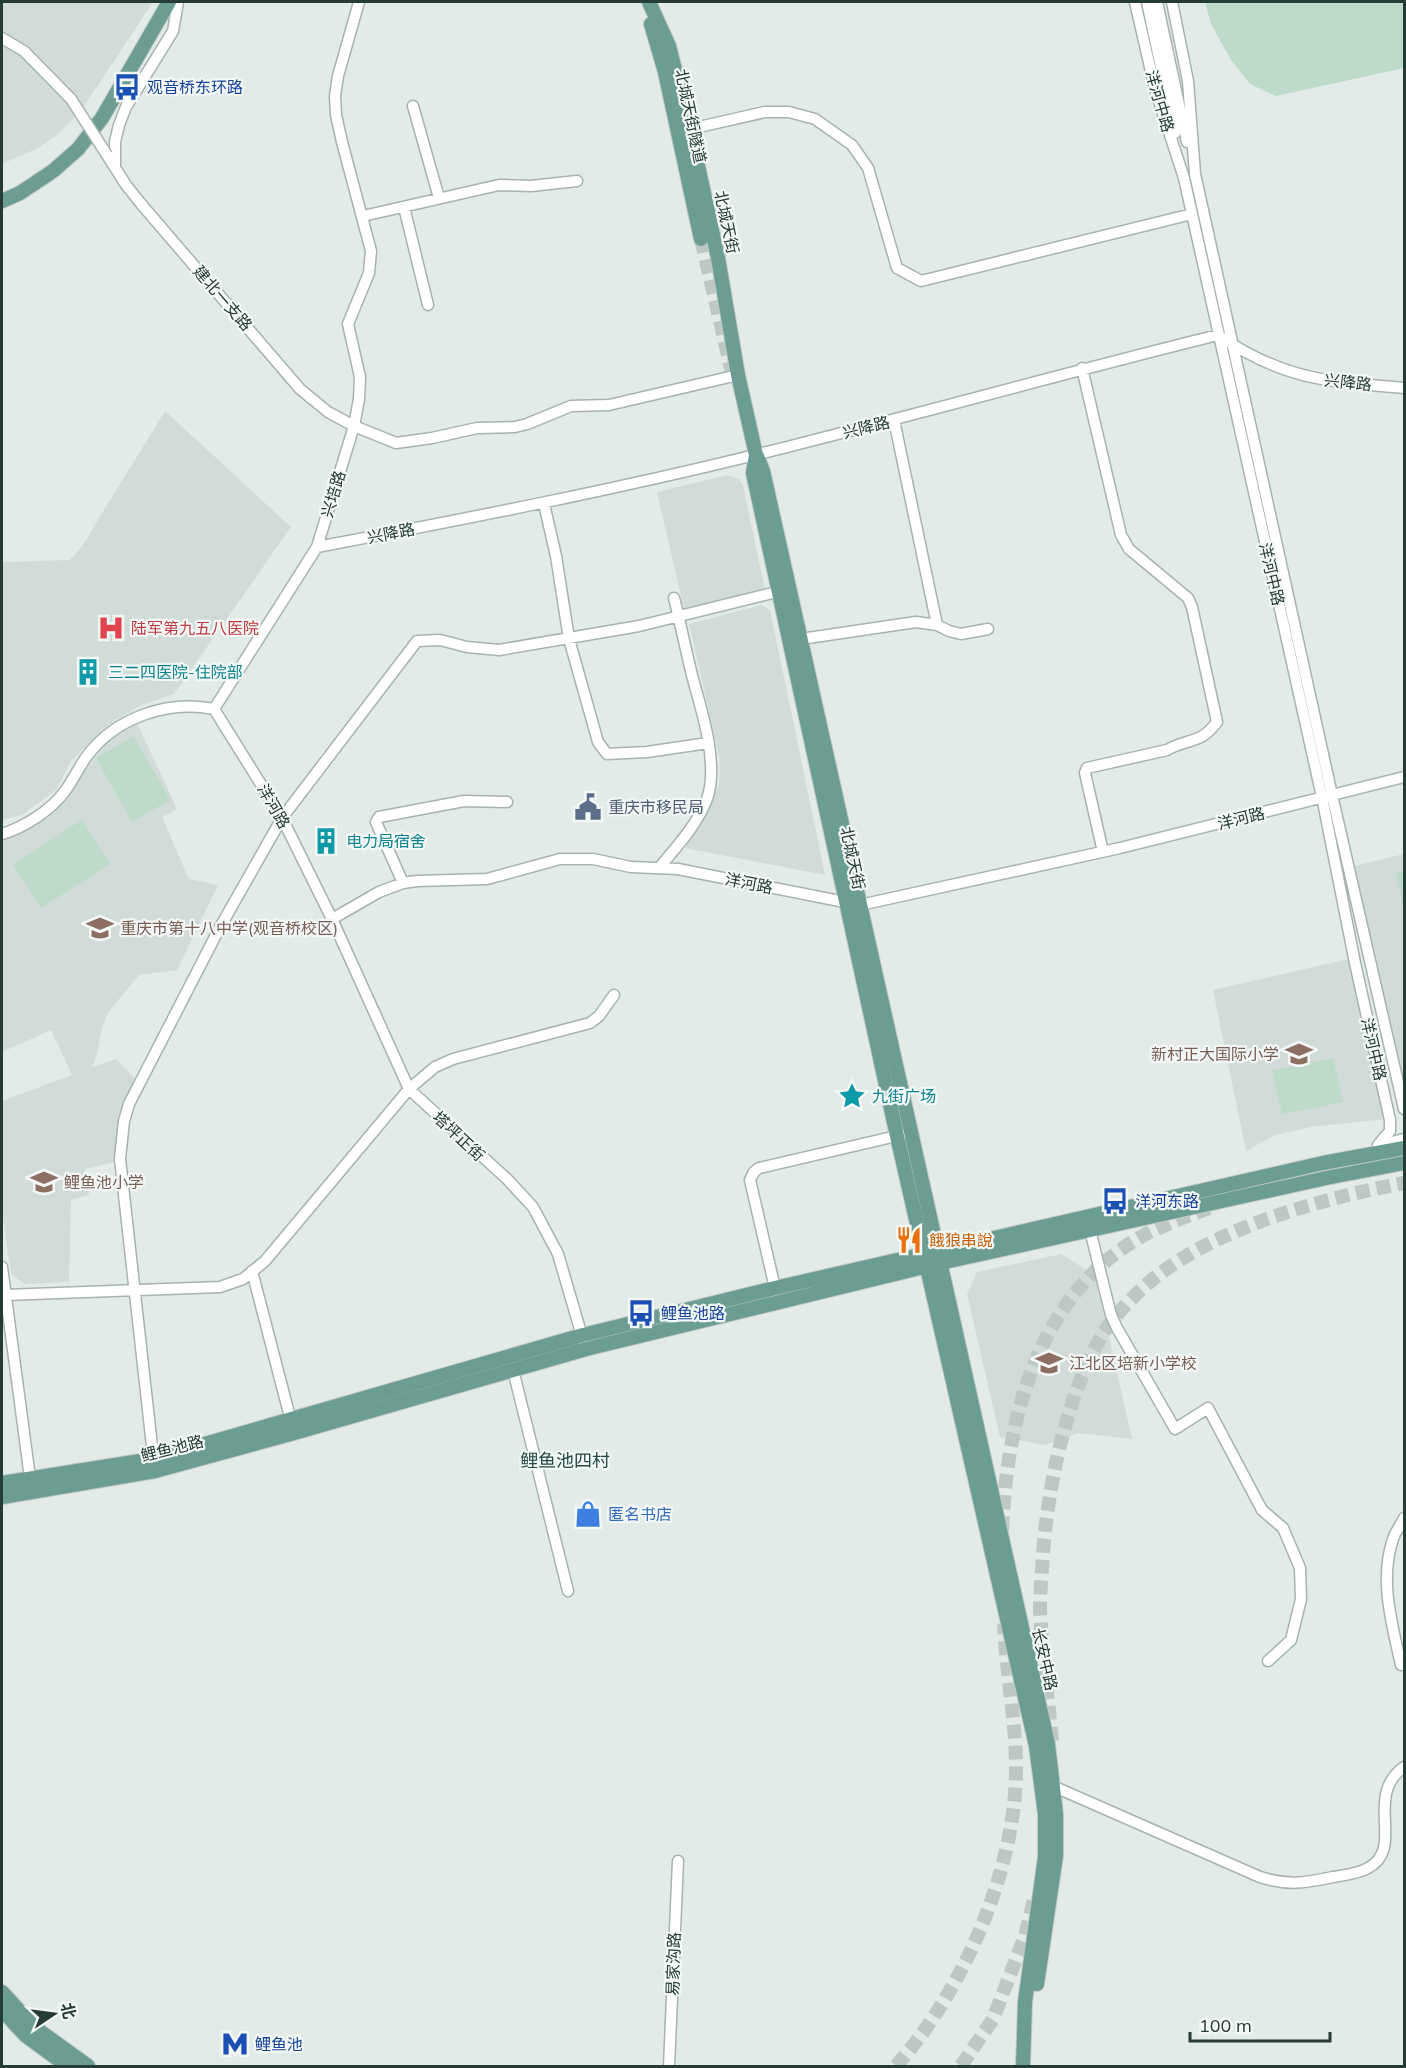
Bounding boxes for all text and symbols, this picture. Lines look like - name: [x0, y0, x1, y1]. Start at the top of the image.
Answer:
- street label: 北城天街隧道: [671, 67, 711, 165]
- street label: 洋河中路: [1142, 67, 1178, 135]
- bus stop icon: 观音桥东环路: [112, 72, 142, 102]
- place label: 观音桥东环路: [147, 77, 243, 97]
- street label: 北城天街: [711, 189, 743, 255]
- street label: 建北一支路: [189, 261, 257, 335]
- street label: 兴降路: [1323, 370, 1373, 394]
- street label: 兴降路: [840, 411, 892, 443]
- street label: 兴培路: [316, 468, 350, 520]
- street label: 兴降路: [366, 519, 416, 547]
- street label: 洋河中路: [1255, 541, 1289, 607]
- hospital icon: 陆军第九五八医院: [96, 613, 126, 643]
- place label: 陆军第九五八医院: [131, 618, 259, 638]
- building icon: 三二四医院-住院部: [73, 657, 103, 687]
- place label: 三二四医院-住院部: [108, 662, 243, 682]
- street label: 洋河路: [253, 780, 295, 832]
- public building icon: 重庆市移民局: [573, 792, 603, 822]
- place label: 重庆市移民局: [608, 797, 704, 817]
- street label: 洋河路: [1215, 802, 1267, 834]
- street label: 北城天街: [837, 825, 869, 891]
- building icon: 电力局宿舍: [311, 826, 341, 856]
- place label: 电力局宿舍: [346, 831, 426, 851]
- street label: 洋河路: [724, 869, 774, 897]
- school or university icon: 重庆市第十八中学(观音桥校区): [85, 913, 115, 943]
- place label: 重庆市第十八中学(观音桥校区): [120, 918, 338, 938]
- street label: 洋河中路: [1357, 1016, 1391, 1082]
- school or university icon: 新村正大国际小学: [1284, 1039, 1314, 1069]
- place label: 新村正大国际小学: [1151, 1044, 1279, 1064]
- place icon: 九街广场: [837, 1081, 867, 1111]
- place label: 九街广场: [872, 1086, 936, 1106]
- street label: 塔坪正街: [429, 1107, 489, 1165]
- school or university icon: 鲤鱼池小学: [29, 1167, 59, 1197]
- place label: 鲤鱼池小学: [64, 1172, 144, 1192]
- bus stop icon: 洋河东路: [1100, 1186, 1130, 1216]
- place label: 洋河东路: [1135, 1191, 1199, 1211]
- restaurant icon: 餓狼串說: [894, 1225, 924, 1255]
- place label: 餓狼串說: [929, 1230, 993, 1250]
- bus stop icon: 鲤鱼池路: [626, 1298, 656, 1328]
- place label: 鲤鱼池路: [661, 1303, 725, 1323]
- school or university icon: 江北区培新小学校: [1034, 1348, 1064, 1378]
- place label: 江北区培新小学校: [1069, 1353, 1197, 1373]
- street label: 鲤鱼池路: [139, 1431, 205, 1465]
- district label: 鲤鱼池四村: [520, 1449, 610, 1472]
- shop icon: 匿名书店: [573, 1499, 603, 1529]
- place label: 匿名书店: [608, 1504, 672, 1524]
- street label: 长安中路: [1028, 1626, 1062, 1692]
- street label: 易家沟路: [662, 1932, 684, 1996]
- north arrow: [24, 1984, 84, 2044]
- text: 北: [57, 2001, 80, 2021]
- scale bar: [1190, 2005, 1330, 2043]
- text: 100 m: [1199, 2014, 1252, 2037]
- metro station icon: 鲤鱼池: [220, 2029, 250, 2059]
- place label: 鲤鱼池: [255, 2034, 303, 2054]

